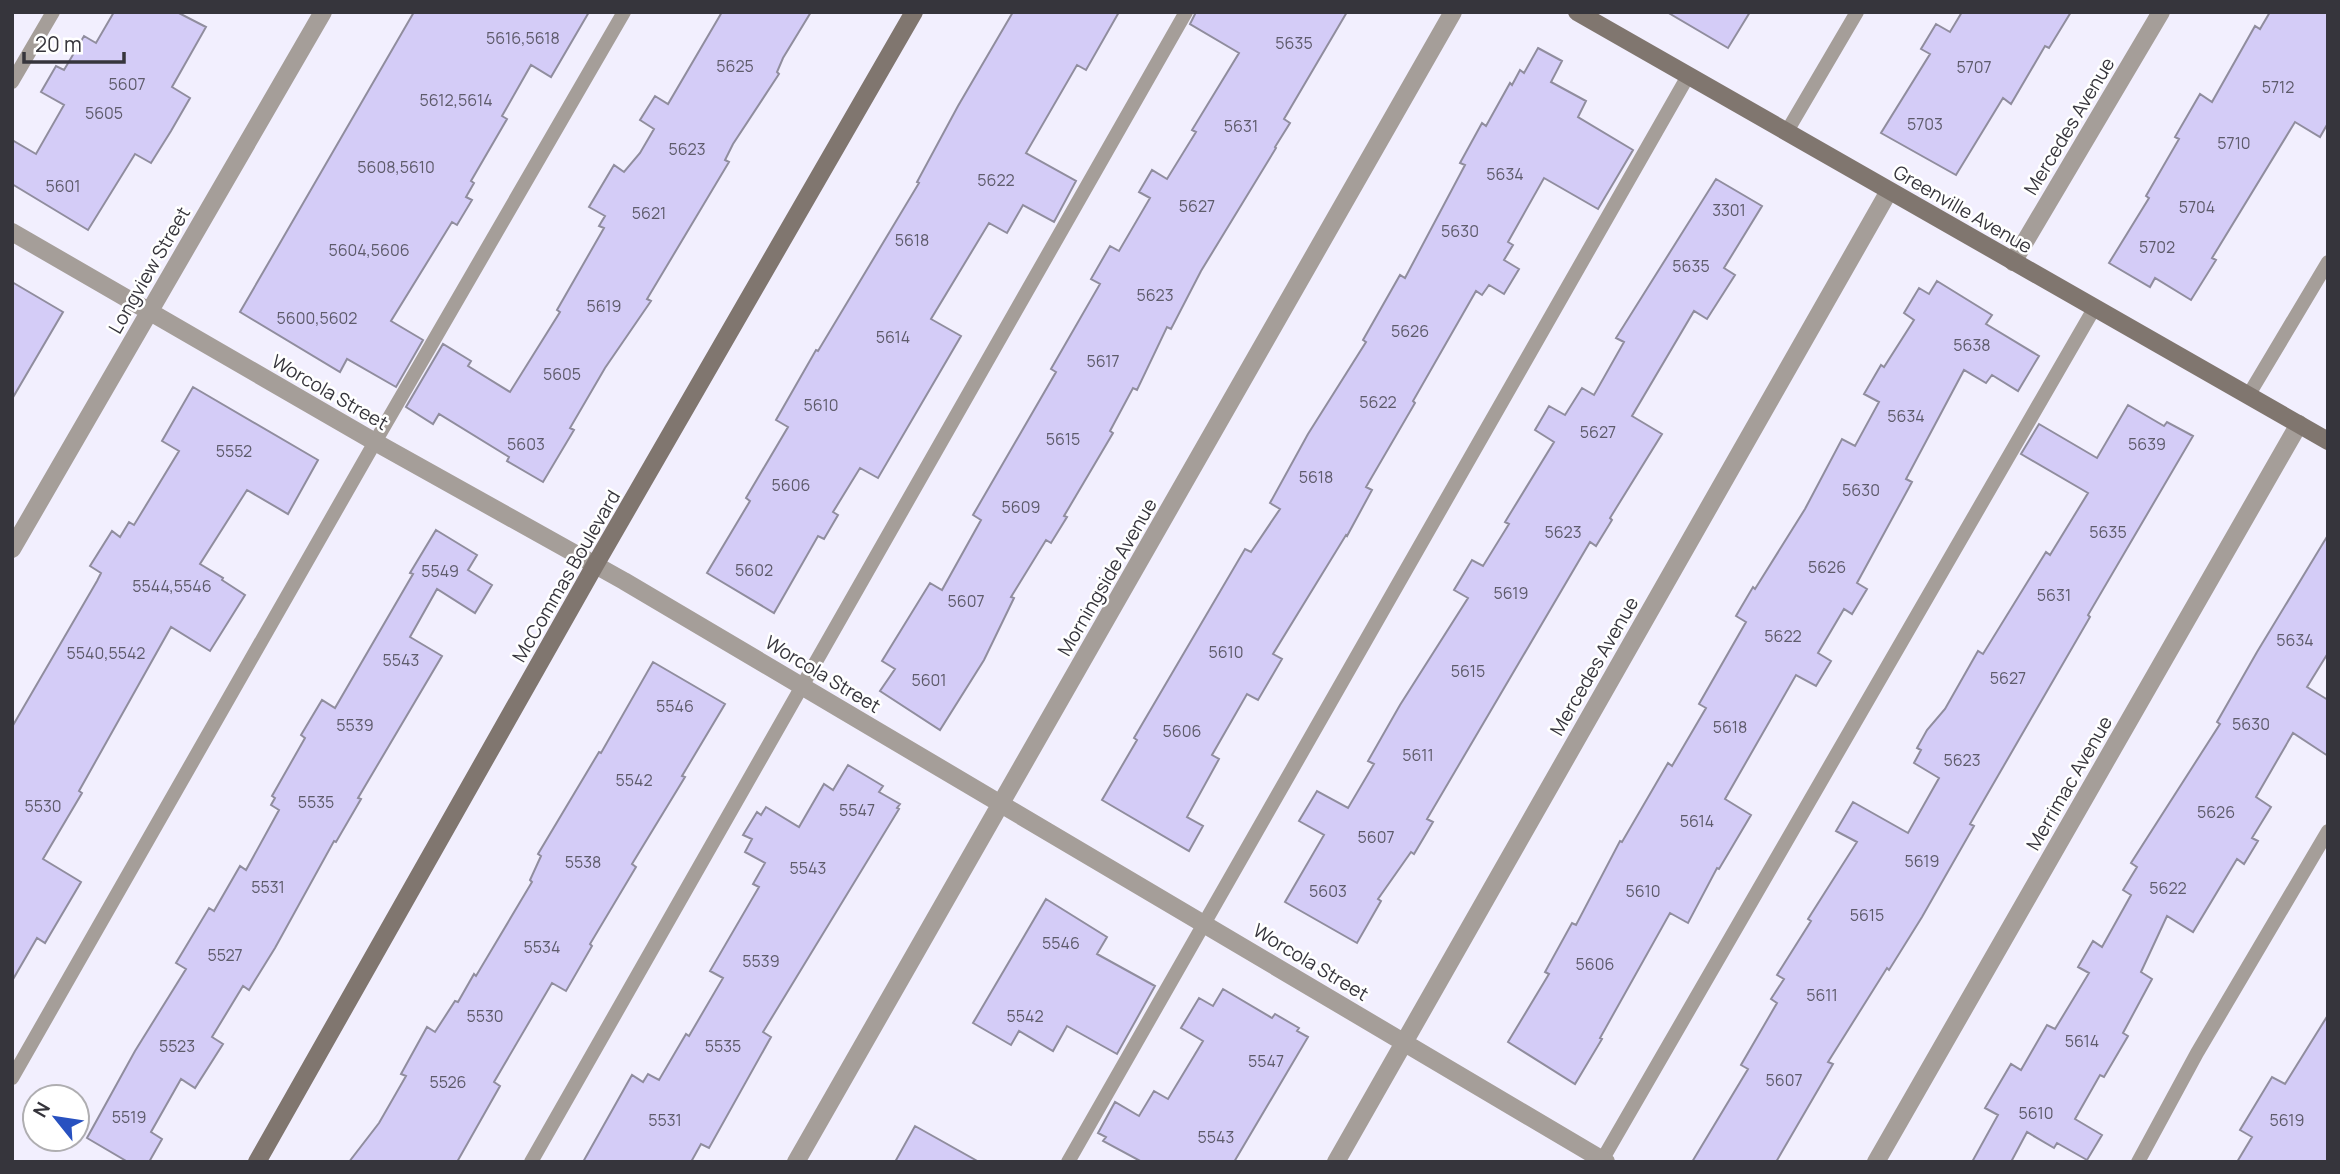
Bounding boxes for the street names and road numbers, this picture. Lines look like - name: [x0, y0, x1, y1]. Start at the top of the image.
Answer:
- street label: Mercedes Avenue: [2018, 52, 2120, 200]
- street label: Greenville Avenue: [1889, 159, 2037, 259]
- street label: Longview Street: [102, 202, 196, 338]
- street label: Worcola Street: [267, 348, 393, 436]
- street label: McCommas Boulevard: [506, 485, 626, 667]
- street label: Morningside Avenue: [1051, 493, 1163, 661]
- street label: Mercedes Avenue: [1544, 592, 1644, 740]
- street label: Worcola Street: [760, 629, 886, 719]
- street label: Merrimac Avenue: [2020, 711, 2118, 855]
- street label: Worcola Street: [1248, 917, 1374, 1007]

